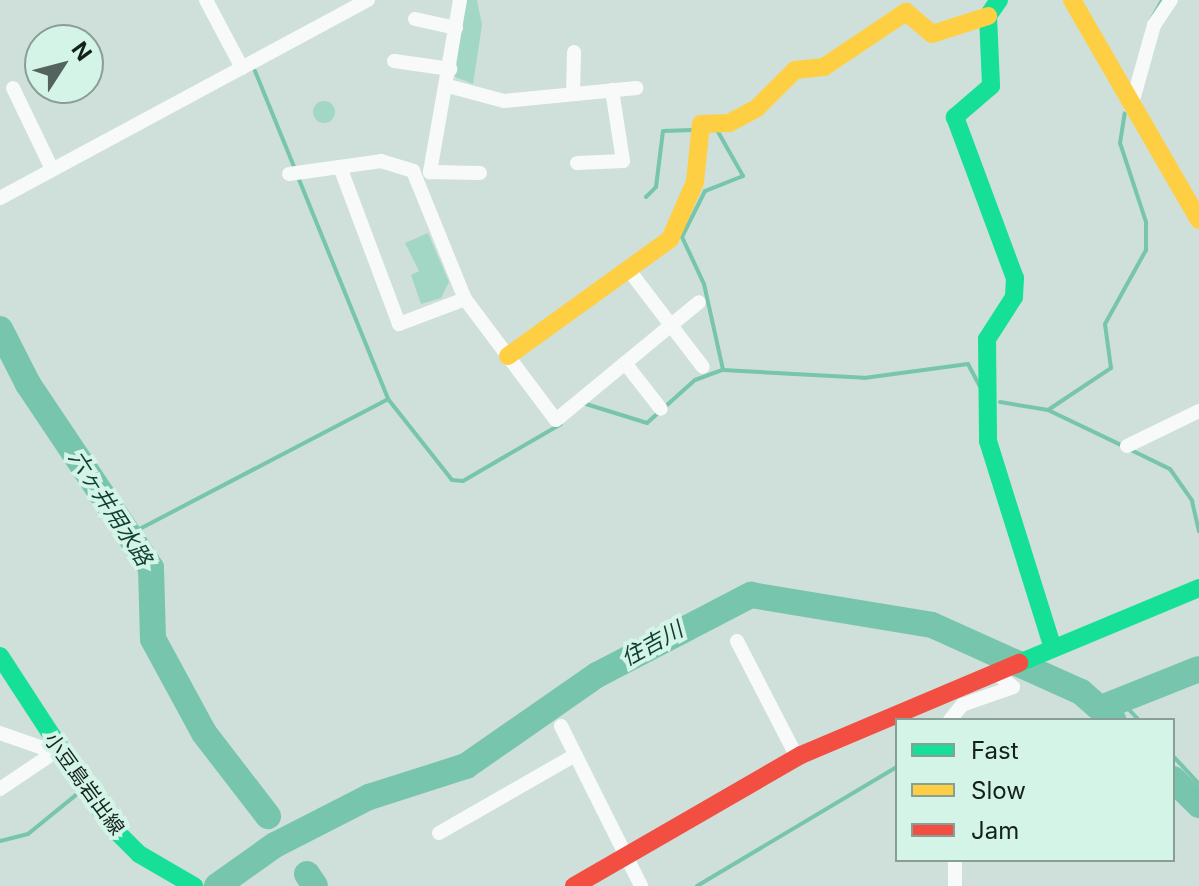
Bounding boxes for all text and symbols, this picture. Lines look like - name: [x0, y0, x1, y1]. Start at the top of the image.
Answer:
- north arrow: [24, 24, 104, 104]
- text: N: [66, 37, 97, 65]
- water label: 六ヶ井用水路: [63, 445, 157, 571]
- water label: 住吉川: [617, 616, 687, 672]
- legend: [895, 718, 1175, 862]
- street label: 小豆島岩出線: [39, 728, 129, 840]
- text: Fast: [971, 736, 1019, 765]
- text: Slow: [971, 776, 1026, 805]
- text: Jam: [971, 816, 1019, 845]

